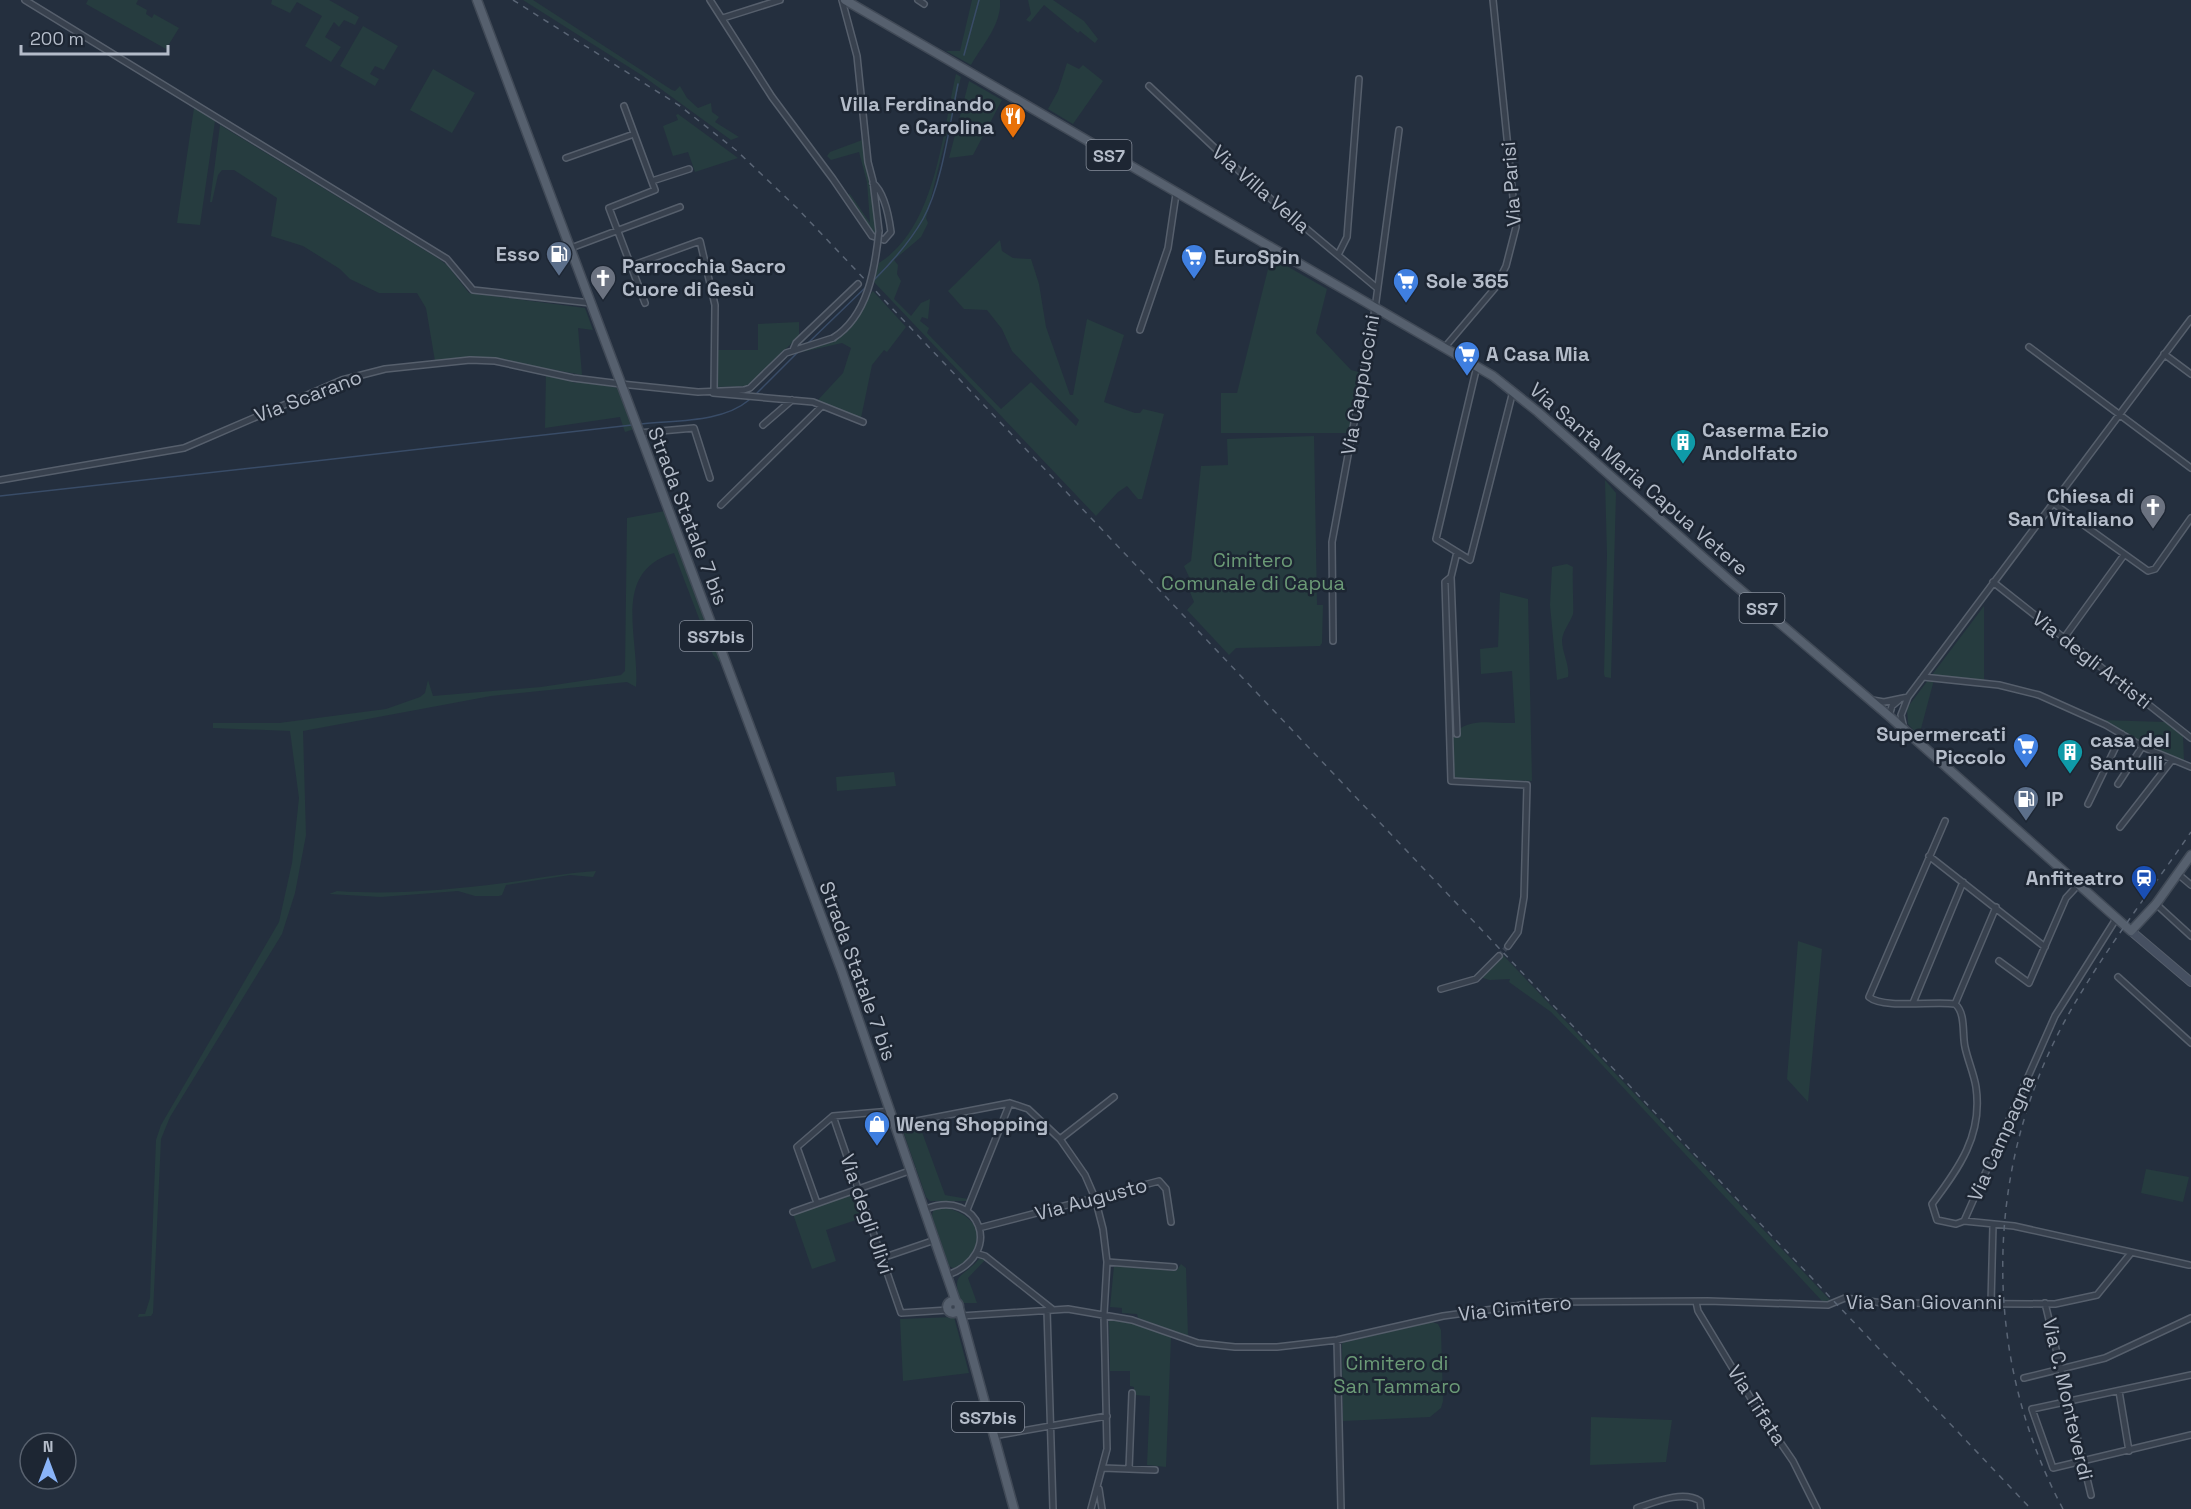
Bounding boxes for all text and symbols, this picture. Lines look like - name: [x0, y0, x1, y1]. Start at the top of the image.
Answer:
- scale bar: [21, 18, 168, 56]
- text: 200 m: [30, 27, 84, 50]
- place label: Villa Ferdinando e Carolina: [840, 91, 994, 140]
- restaurant icon: Villa Ferdinando e Carolina: [998, 101, 1028, 139]
- street label: Via Villa Vella: [1206, 139, 1316, 239]
- road number: SS7: [1086, 140, 1132, 170]
- street label: Via Parisi: [1495, 141, 1527, 227]
- fuel station icon: Esso: [544, 239, 574, 277]
- place label: Esso: [496, 241, 540, 267]
- supermarket icon: EuroSpin: [1179, 242, 1209, 280]
- place label: EuroSpin: [1214, 244, 1300, 270]
- place label: Parrocchia Sacro Cuore di Gesù: [622, 253, 786, 302]
- church icon: Parrocchia Sacro Cuore di Gesù: [588, 263, 618, 301]
- supermarket icon: Sole 365: [1391, 266, 1421, 304]
- place label: Sole 365: [1426, 268, 1509, 294]
- street label: Via Cappuccini: [1335, 313, 1385, 457]
- supermarket icon: A Casa Mia: [1452, 339, 1482, 377]
- place label: A Casa Mia: [1486, 341, 1590, 367]
- street label: Via Scarano: [251, 364, 365, 428]
- street label: Via Santa Maria Capua Vetere: [1524, 377, 1754, 581]
- place label: Caserma Ezio Andolfato: [1702, 417, 1829, 466]
- street label: Strada Statale 7 bis: [642, 423, 734, 609]
- building icon: Caserma Ezio Andolfato: [1668, 427, 1698, 465]
- place label: Chiesa di San Vitaliano: [2008, 483, 2134, 532]
- church icon: Chiesa di San Vitaliano: [2138, 492, 2168, 530]
- park label: Cimitero Comunale di Capua: [1161, 547, 1345, 596]
- road number: SS7: [1740, 593, 1784, 623]
- street label: Via degli Artisti: [2027, 605, 2157, 715]
- road number: SS7bis: [680, 621, 752, 651]
- place label: Supermercati Piccolo: [1876, 721, 2006, 770]
- place label: casa del Santulli: [2090, 727, 2170, 776]
- supermarket icon: Supermercati Piccolo: [2011, 731, 2041, 769]
- building icon: casa del Santulli: [2055, 737, 2085, 775]
- fuel station icon: IP: [2011, 784, 2041, 822]
- place label: IP: [2046, 786, 2063, 812]
- station icon: Anfiteatro: [2129, 863, 2159, 901]
- place label: Anfiteatro: [2026, 865, 2124, 891]
- street label: Strada Statale 7 bis: [813, 878, 903, 1064]
- street label: Via Campagna: [1961, 1071, 2041, 1205]
- shop icon: Weng Shopping: [862, 1109, 892, 1147]
- place label: Weng Shopping: [896, 1111, 1048, 1137]
- street label: Via degli Ulivi: [834, 1151, 900, 1277]
- street label: Via Augusto: [1032, 1172, 1150, 1226]
- street label: Via Cimitero: [1457, 1289, 1573, 1327]
- street label: Via San Giovanni: [1846, 1289, 2002, 1315]
- street label: Via C. Monteverdi: [2037, 1315, 2099, 1483]
- park label: Cimitero di San Tammaro: [1333, 1350, 1461, 1399]
- street label: Via Tifata: [1722, 1360, 1792, 1450]
- road number: SS7bis: [952, 1402, 1024, 1432]
- north arrow: [18, 1431, 78, 1491]
- text: N: [43, 1436, 53, 1457]

